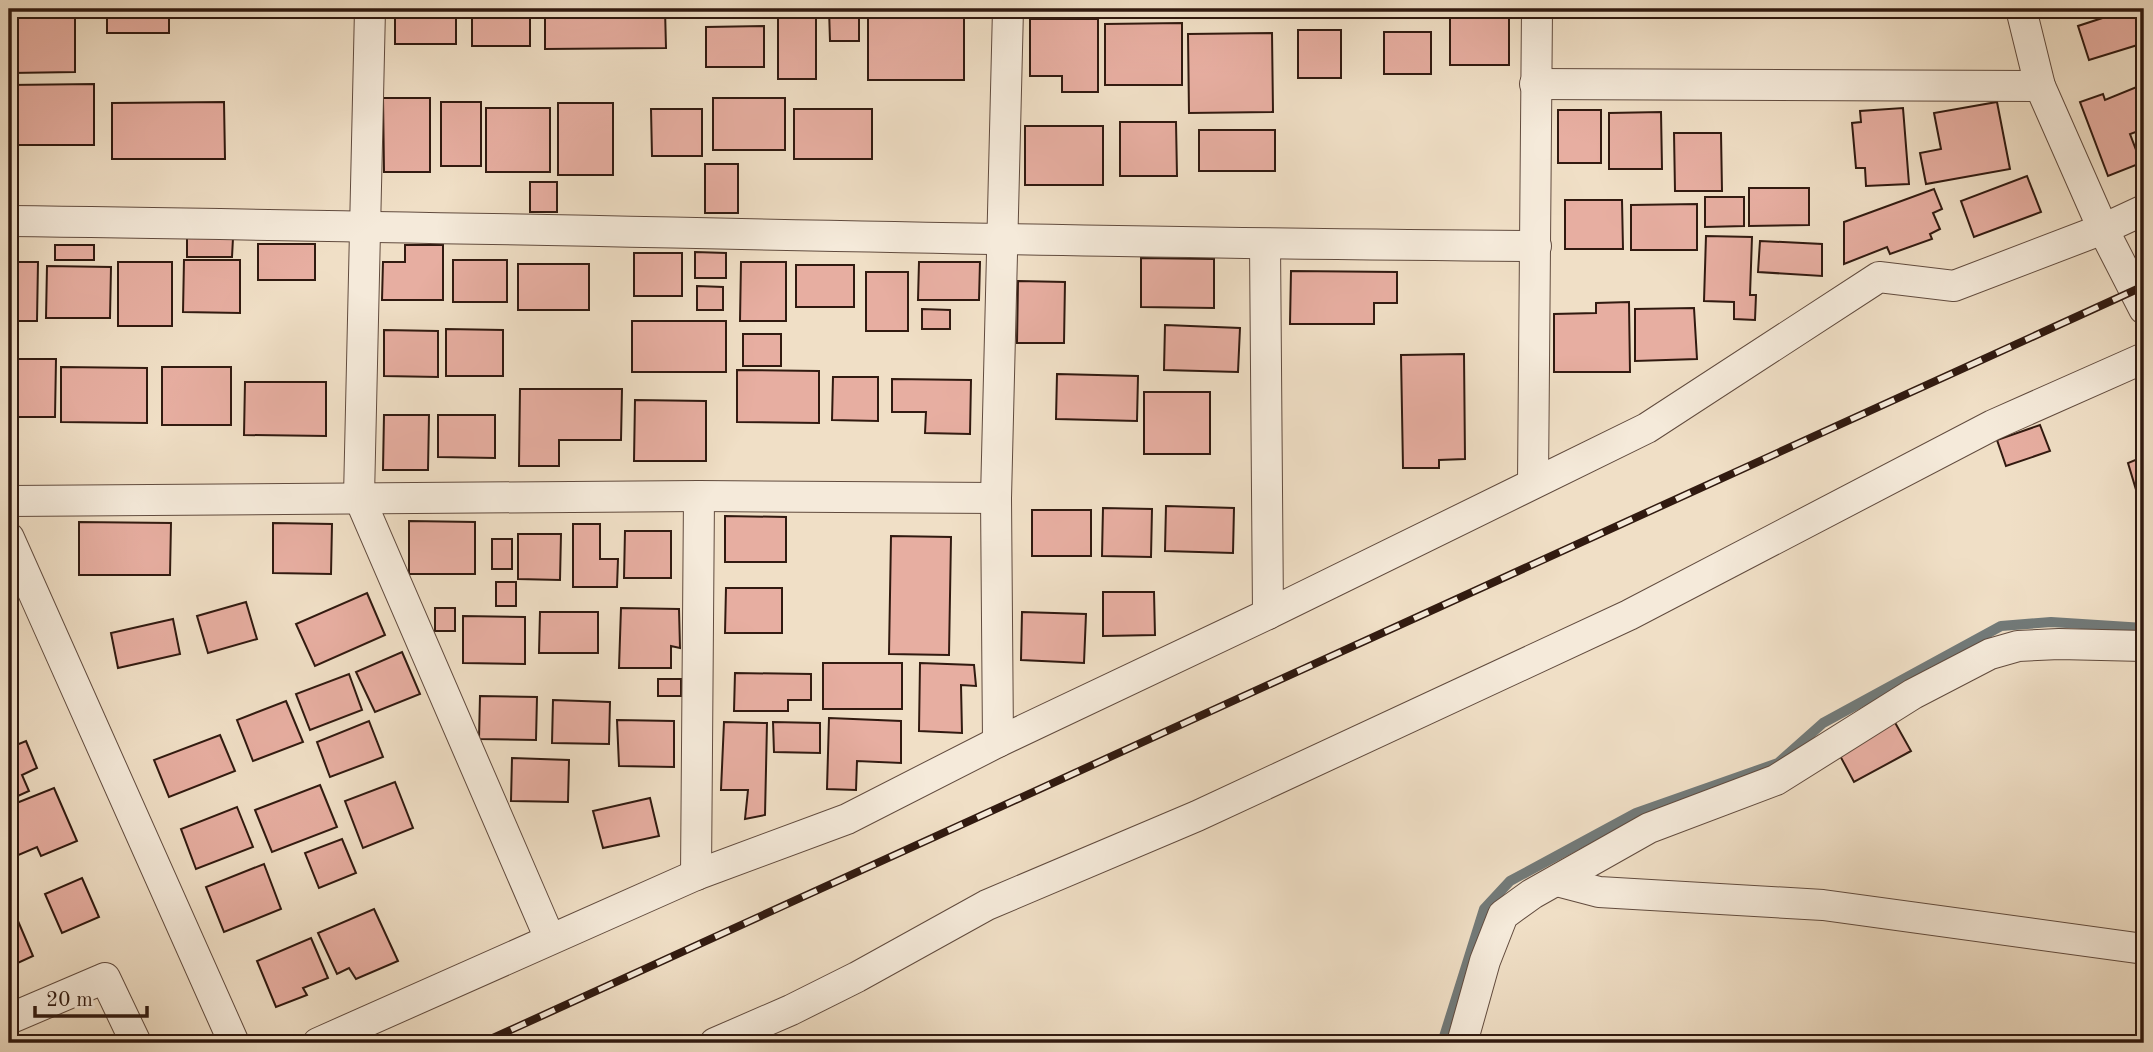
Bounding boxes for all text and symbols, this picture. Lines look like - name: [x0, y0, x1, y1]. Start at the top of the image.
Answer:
- scale bar: [35, 975, 147, 1019]
- text: 20 m: [46, 990, 93, 1011]

